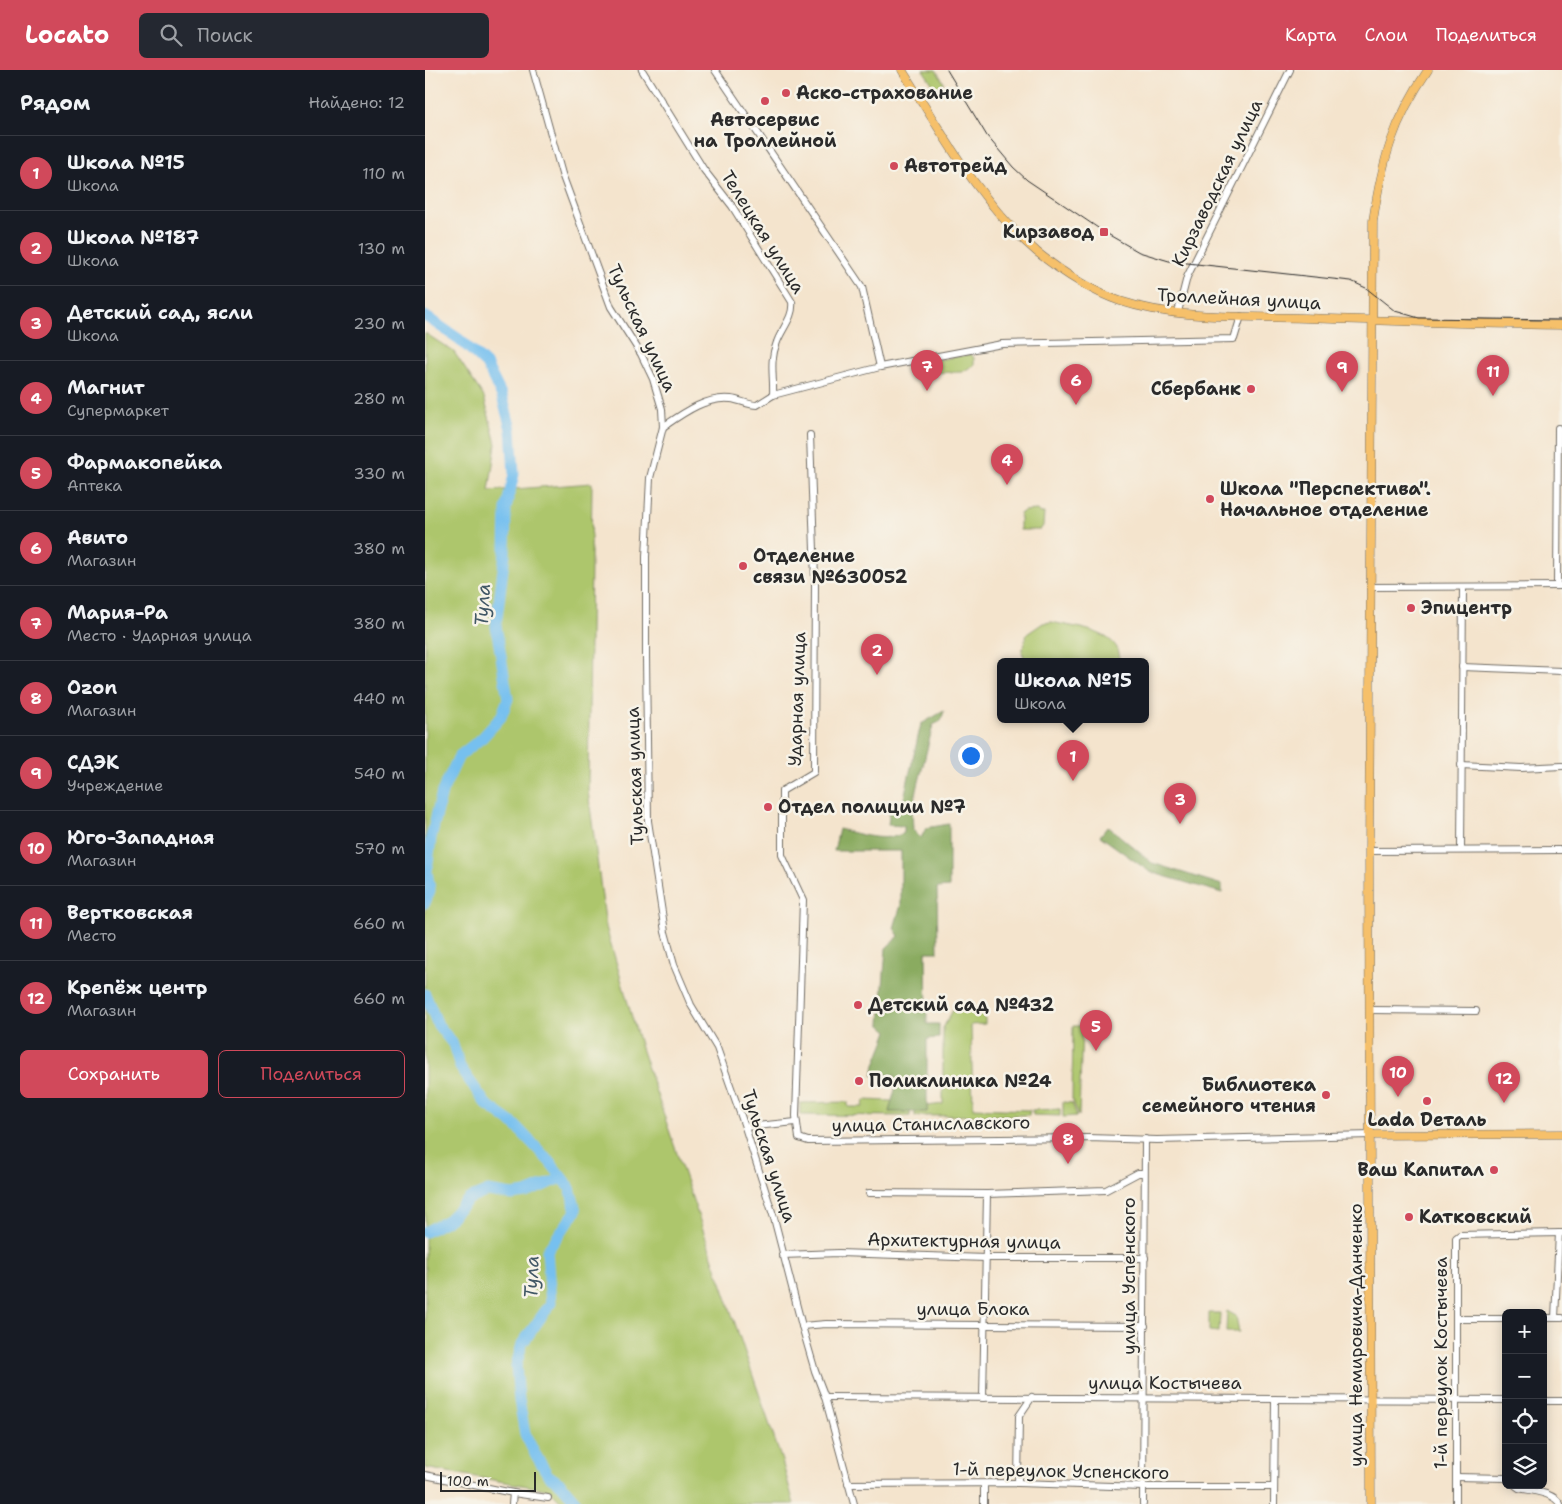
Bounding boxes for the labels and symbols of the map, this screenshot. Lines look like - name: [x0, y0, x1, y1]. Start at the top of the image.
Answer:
- place label: Аско-страхование: [796, 81, 973, 105]
- marker: Аско-страхование: [780, 87, 792, 99]
- marker: Автосервис на Троллейной: [759, 95, 771, 107]
- street label: Кирзаводская улица: [1166, 95, 1268, 271]
- place label: Автосервис на Троллейной: [694, 108, 837, 153]
- place label: Автотрейд: [904, 154, 1007, 178]
- marker: Автотрейд: [888, 160, 900, 172]
- street label: Телецкая улица: [716, 166, 810, 298]
- place label: Кирзавод: [1003, 220, 1094, 244]
- marker: Кирзавод: [1098, 226, 1110, 238]
- street label: Тульская улица: [602, 260, 682, 396]
- street label: Троллейная улица: [1156, 283, 1322, 315]
- pin: 7: [911, 350, 943, 391]
- pin: 9: [1326, 351, 1358, 392]
- pin: 11: [1477, 355, 1509, 396]
- pin: 6: [1060, 364, 1092, 405]
- place label: Сбербанк: [1151, 377, 1241, 401]
- marker: Сбербанк: [1245, 383, 1257, 395]
- pin: 4: [991, 444, 1023, 485]
- place label: Школа "Перспектива". Начальное отделение: [1220, 477, 1431, 522]
- marker: Школа "Перспектива". Начальное отделение: [1204, 493, 1216, 505]
- place label: Отделение связи №630052: [753, 544, 908, 589]
- marker: Отделение связи №630052: [737, 560, 749, 572]
- water label: Тула: [469, 583, 496, 627]
- place label: Эпицентр: [1421, 596, 1512, 620]
- marker: Эпицентр: [1405, 602, 1417, 614]
- street label: Ударная улица: [783, 631, 811, 767]
- pin: 2: [861, 634, 893, 675]
- street label: Тульская улица: [621, 706, 649, 846]
- pin: 1: [1057, 740, 1089, 781]
- your location: [958, 743, 984, 769]
- pin: 3: [1164, 783, 1196, 824]
- place label: Отдел полиции №7: [778, 795, 966, 819]
- marker: Отдел полиции №7: [762, 801, 774, 813]
- place label: Детский сад №432: [868, 993, 1054, 1017]
- marker: Детский сад №432: [852, 999, 864, 1011]
- pin: 5: [1080, 1010, 1112, 1051]
- pin: 10: [1382, 1056, 1414, 1097]
- pin: 12: [1488, 1062, 1520, 1103]
- place label: Поликлиника №24: [869, 1069, 1052, 1093]
- place label: Библиотека семейного чтения: [1142, 1073, 1317, 1118]
- marker: Поликлиника №24: [853, 1075, 865, 1087]
- street label: Тульская улица: [736, 1086, 802, 1226]
- marker: Библиотека семейного чтения: [1320, 1089, 1332, 1101]
- marker: Lada Dеталь: [1421, 1095, 1433, 1107]
- place label: Lada Dеталь: [1368, 1108, 1487, 1132]
- street label: улица Станиславского: [831, 1110, 1031, 1138]
- pin: 8: [1052, 1123, 1084, 1164]
- place label: Ваш Капитал: [1357, 1158, 1484, 1182]
- marker: Ваш Капитал: [1488, 1164, 1500, 1176]
- street label: улица Успенского: [1117, 1197, 1141, 1355]
- street label: улица Немировича-Данченко: [1344, 1203, 1368, 1467]
- place label: Катковский: [1419, 1205, 1532, 1229]
- marker: Катковский: [1403, 1211, 1415, 1223]
- street label: Архитектурная улица: [867, 1227, 1061, 1255]
- water label: Тула: [518, 1255, 545, 1299]
- street label: 1-й переулок Костычева: [1429, 1257, 1453, 1469]
- street label: улица Блока: [916, 1297, 1030, 1321]
- street label: улица Костычева: [1088, 1371, 1242, 1395]
- street label: 1-й переулок Успенского: [953, 1457, 1169, 1485]
- scale bar: [440, 1469, 536, 1492]

